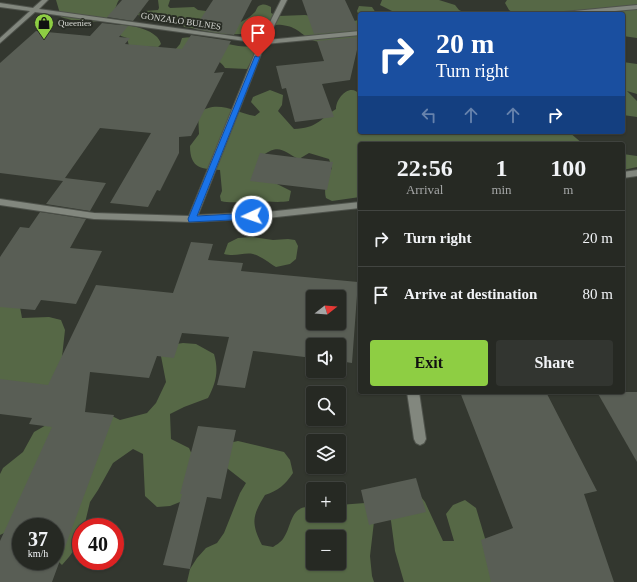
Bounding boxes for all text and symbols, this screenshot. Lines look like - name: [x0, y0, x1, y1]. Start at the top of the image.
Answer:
- street label: GONZALO BULNES: [140, 10, 222, 32]
- shop icon: Queenies: [33, 12, 55, 40]
- pin: [241, 16, 275, 57]
- place label: Queenies: [58, 18, 92, 28]
- icon: arrive: [247, 22, 269, 44]
- icon: right: [370, 28, 422, 80]
- text: 20 m: [436, 28, 494, 59]
- text: Turn right: [436, 61, 509, 81]
- icon: left: [418, 104, 440, 126]
- icon: ahead: [460, 104, 482, 126]
- icon: ahead: [502, 104, 524, 126]
- icon: right: [544, 104, 566, 126]
- text: 22:56: [397, 155, 453, 181]
- text: 1: [495, 155, 507, 181]
- text: 100: [550, 155, 586, 181]
- text: Arrival: [406, 182, 443, 197]
- text: min: [491, 182, 512, 197]
- text: m: [563, 182, 573, 197]
- position arrow: [231, 195, 273, 237]
- icon: right: [370, 228, 392, 250]
- text: Turn right: [404, 230, 471, 246]
- text: 20 m: [583, 230, 613, 246]
- icon: arrive: [370, 284, 392, 306]
- text: Arrive at destination: [404, 286, 537, 302]
- text: 80 m: [583, 286, 613, 302]
- north arrow: [306, 290, 346, 330]
- map controls: [306, 290, 346, 570]
- button: sound: [306, 338, 346, 378]
- button: Exit: [370, 340, 488, 386]
- button: Share: [496, 340, 613, 386]
- button: search: [306, 386, 346, 426]
- button: layers: [306, 434, 346, 474]
- button: +: [306, 482, 346, 522]
- speed limit sign: 40: [72, 518, 124, 570]
- text: 37: [28, 528, 48, 550]
- button: −: [306, 530, 346, 570]
- text: km/h: [28, 548, 48, 559]

